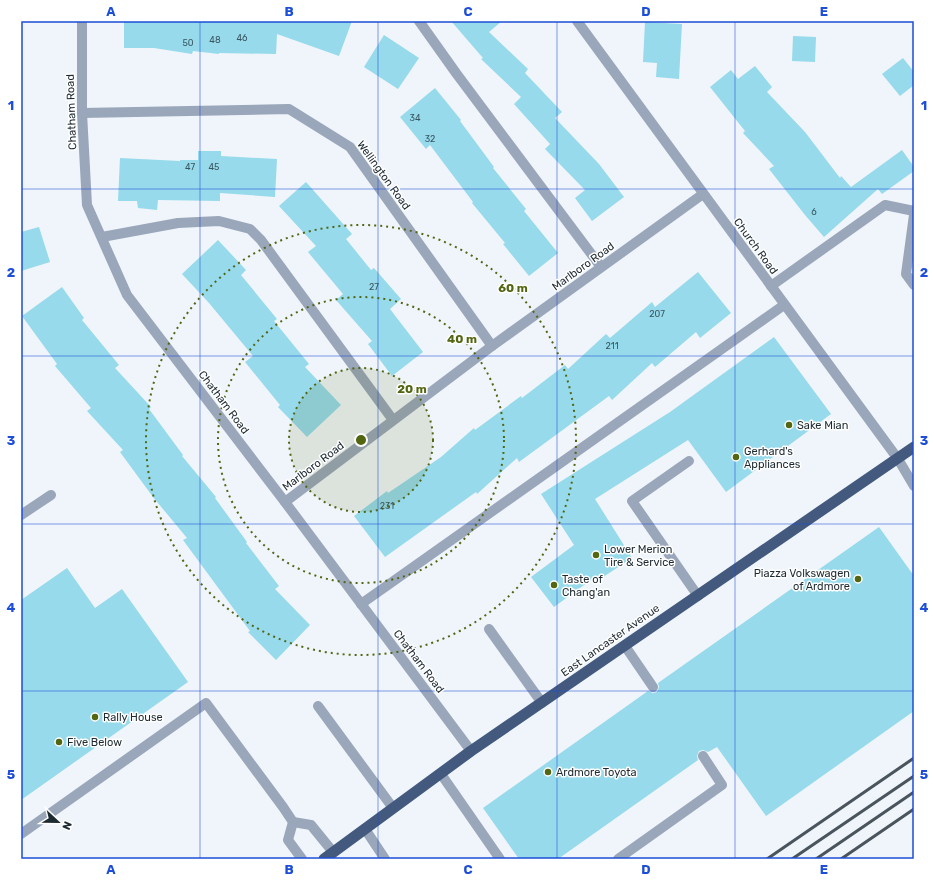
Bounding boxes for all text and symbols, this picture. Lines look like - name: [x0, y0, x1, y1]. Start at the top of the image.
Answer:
- text: A: [106, 4, 116, 19]
- text: B: [284, 4, 294, 19]
- text: C: [463, 4, 473, 19]
- text: D: [641, 4, 651, 19]
- text: E: [820, 4, 828, 19]
- house number: 46: [236, 33, 248, 43]
- house number: 48: [209, 35, 221, 45]
- house number: 50: [182, 38, 194, 48]
- street label: Chatham Road: [64, 74, 79, 150]
- text: 1: [8, 98, 14, 113]
- text: 1: [921, 98, 927, 113]
- house number: 34: [410, 113, 421, 123]
- house number: 32: [425, 134, 435, 144]
- street label: Wellington Road: [354, 138, 413, 212]
- house number: 47: [185, 162, 195, 172]
- house number: 45: [209, 162, 219, 172]
- house number: 6: [811, 207, 817, 217]
- street label: Church Road: [731, 216, 780, 277]
- street label: Marlboro Road: [550, 239, 617, 293]
- text: 2: [7, 265, 15, 280]
- text: 2: [920, 265, 928, 280]
- text: 60 m: [498, 281, 528, 295]
- house number: 27: [369, 282, 379, 292]
- house number: 207: [649, 309, 665, 319]
- text: 40 m: [447, 332, 477, 346]
- house number: 211: [606, 341, 619, 351]
- street label: Chatham Road: [196, 368, 252, 436]
- text: 20 m: [397, 382, 427, 396]
- place label: Sake Mian: [797, 419, 848, 432]
- marker: Sake Mian: [784, 420, 794, 430]
- text: 3: [7, 433, 16, 448]
- centre of rings: [354, 433, 368, 447]
- text: 3: [920, 433, 929, 448]
- street label: Marlboro Road: [280, 439, 347, 494]
- place label: Gerhard's Appliances: [744, 445, 801, 471]
- marker: Gerhard's Appliances: [731, 452, 741, 462]
- house number: 231: [380, 501, 394, 511]
- place label: Lower Merion Tire & Service: [604, 543, 674, 569]
- marker: Lower Merion Tire & Service: [591, 550, 601, 560]
- place label: Piazza Volkswagen of Ardmore: [754, 567, 850, 593]
- place label: Taste of Chang'an: [562, 573, 610, 599]
- marker: Piazza Volkswagen of Ardmore: [853, 574, 863, 584]
- marker: Taste of Chang'an: [549, 580, 559, 590]
- text: 4: [7, 600, 16, 615]
- text: 4: [920, 600, 929, 615]
- street label: East Lancaster Avenue: [558, 601, 662, 679]
- street label: Chatham Road: [391, 627, 447, 695]
- place label: Rally House: [103, 711, 163, 724]
- marker: Rally House: [90, 712, 100, 722]
- place label: Five Below: [67, 736, 122, 749]
- marker: Five Below: [54, 737, 64, 747]
- place label: Ardmore Toyota: [556, 766, 637, 779]
- text: 5: [7, 767, 15, 782]
- marker: Ardmore Toyota: [543, 767, 553, 777]
- text: 5: [920, 767, 928, 782]
- north arrow: [38, 802, 78, 842]
- text: N: [59, 819, 74, 832]
- text: A: [106, 862, 116, 877]
- text: B: [284, 862, 294, 877]
- text: C: [463, 862, 473, 877]
- text: D: [641, 862, 651, 877]
- text: E: [820, 862, 828, 877]

